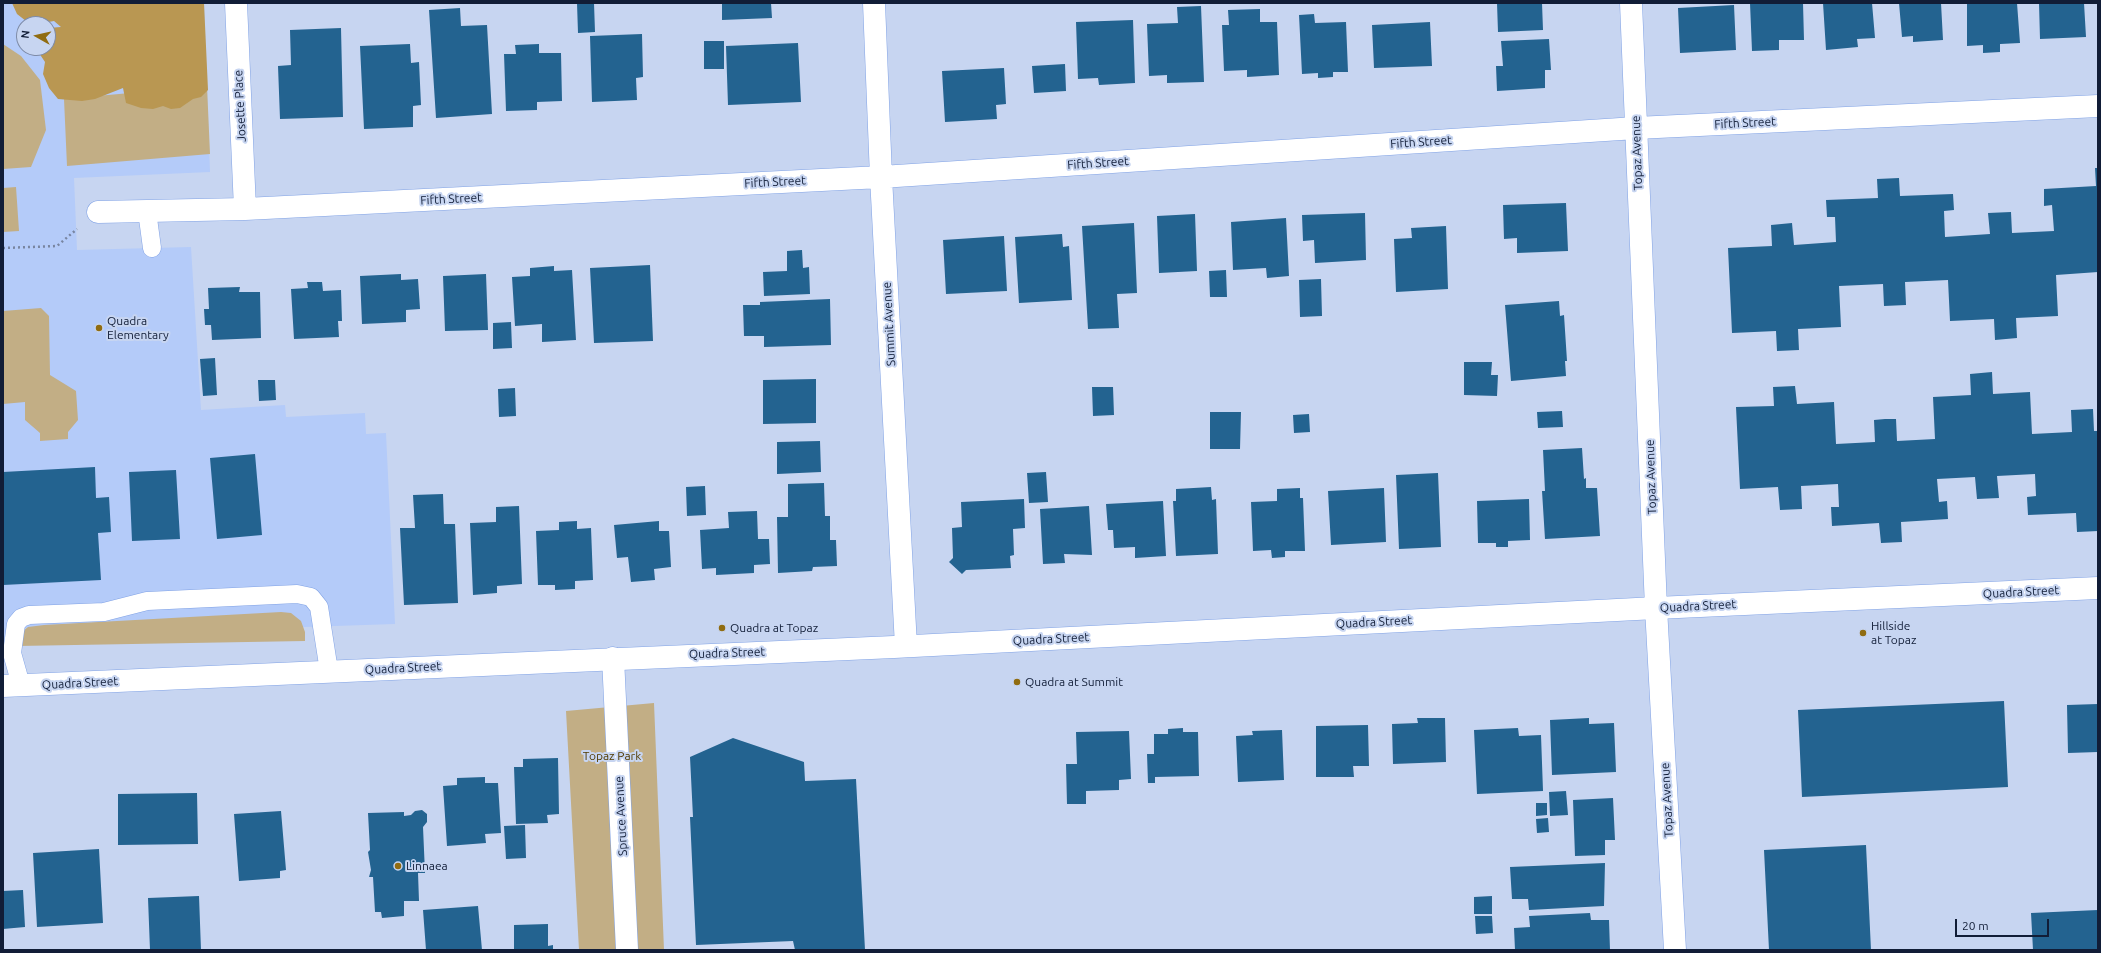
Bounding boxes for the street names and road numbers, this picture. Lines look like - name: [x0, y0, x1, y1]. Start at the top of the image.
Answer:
- street label: Josette Place: [231, 70, 249, 142]
- street label: Fifth Street: [1714, 114, 1776, 132]
- street label: Topaz Avenue: [1628, 115, 1646, 191]
- street label: Fifth Street: [1390, 133, 1452, 151]
- street label: Fifth Street: [1067, 154, 1129, 172]
- street label: Fifth Street: [744, 173, 806, 191]
- street label: Fifth Street: [420, 190, 482, 208]
- street label: Summit Avenue: [880, 281, 898, 367]
- street label: Topaz Avenue: [1642, 439, 1660, 515]
- street label: Quadra Street: [1983, 583, 2059, 601]
- street label: Quadra Street: [1660, 597, 1736, 615]
- street label: Quadra Street: [1336, 613, 1412, 631]
- street label: Quadra Street: [1013, 630, 1089, 648]
- street label: Quadra Street: [689, 644, 765, 662]
- street label: Quadra Street: [365, 659, 441, 677]
- street label: Quadra Street: [42, 674, 118, 692]
- street label: Topaz Avenue: [1658, 762, 1676, 838]
- street label: Spruce Avenue: [612, 776, 630, 856]

